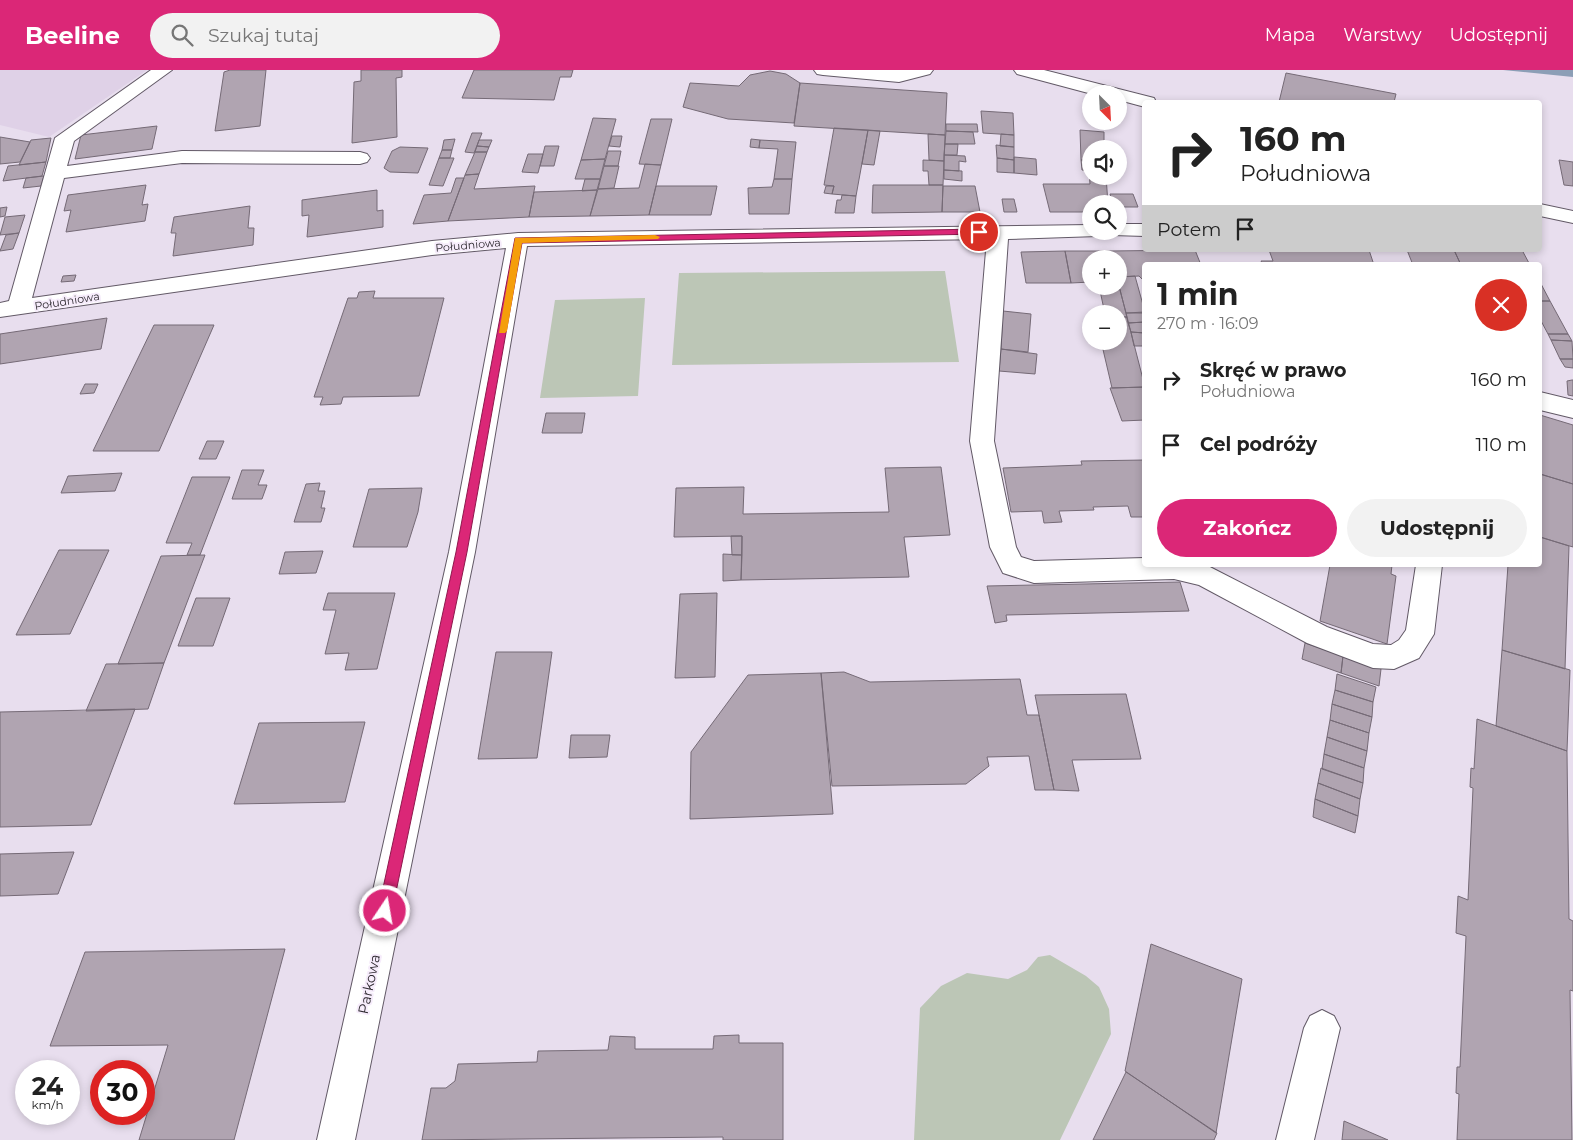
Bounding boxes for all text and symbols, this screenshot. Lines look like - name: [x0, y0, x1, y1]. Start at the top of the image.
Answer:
- search box: [150, 13, 500, 58]
- text: Beeline: [25, 21, 120, 50]
- icon: search: [168, 21, 196, 49]
- text: Szukaj tutaj: [208, 24, 319, 47]
- text: Mapa: [1265, 24, 1315, 46]
- text: Warstwy: [1343, 24, 1421, 46]
- text: Udostępnij: [1449, 24, 1548, 46]
- north arrow: [1082, 85, 1128, 130]
- map controls: [1082, 85, 1127, 350]
- text: 160 m: [1240, 117, 1346, 160]
- icon: right: [1157, 120, 1222, 185]
- button: sound: [1082, 140, 1127, 185]
- text: Południowa: [1240, 160, 1371, 187]
- button: search: [1082, 195, 1127, 240]
- pin: [958, 211, 1000, 253]
- icon: arrive: [1231, 215, 1259, 243]
- icon: arrive: [965, 218, 993, 246]
- text: Potem: [1157, 218, 1221, 241]
- street label: Południowa: [435, 235, 501, 255]
- button: +: [1082, 250, 1127, 295]
- text: 1 min: [1157, 276, 1238, 313]
- button: close: [1475, 279, 1527, 331]
- street label: Południowa: [33, 289, 101, 313]
- button: −: [1082, 305, 1127, 350]
- text: 270 m · 16:09: [1157, 314, 1259, 333]
- text: Skręć w prawo: [1200, 359, 1346, 382]
- icon: right: [1157, 366, 1185, 394]
- text: 160 m: [1471, 368, 1527, 391]
- text: Południowa: [1200, 382, 1295, 401]
- icon: arrive: [1157, 431, 1185, 459]
- text: Cel podróży: [1200, 433, 1317, 456]
- text: 110 m: [1476, 433, 1527, 456]
- button: Zakończ: [1157, 499, 1337, 557]
- button: Udostępnij: [1347, 499, 1527, 557]
- position arrow: [358, 884, 410, 936]
- street label: Parkowa: [354, 953, 384, 1015]
- speed limit sign: 30: [90, 1060, 155, 1125]
- text: 24: [32, 1071, 63, 1101]
- text: km/h: [31, 1097, 64, 1112]

